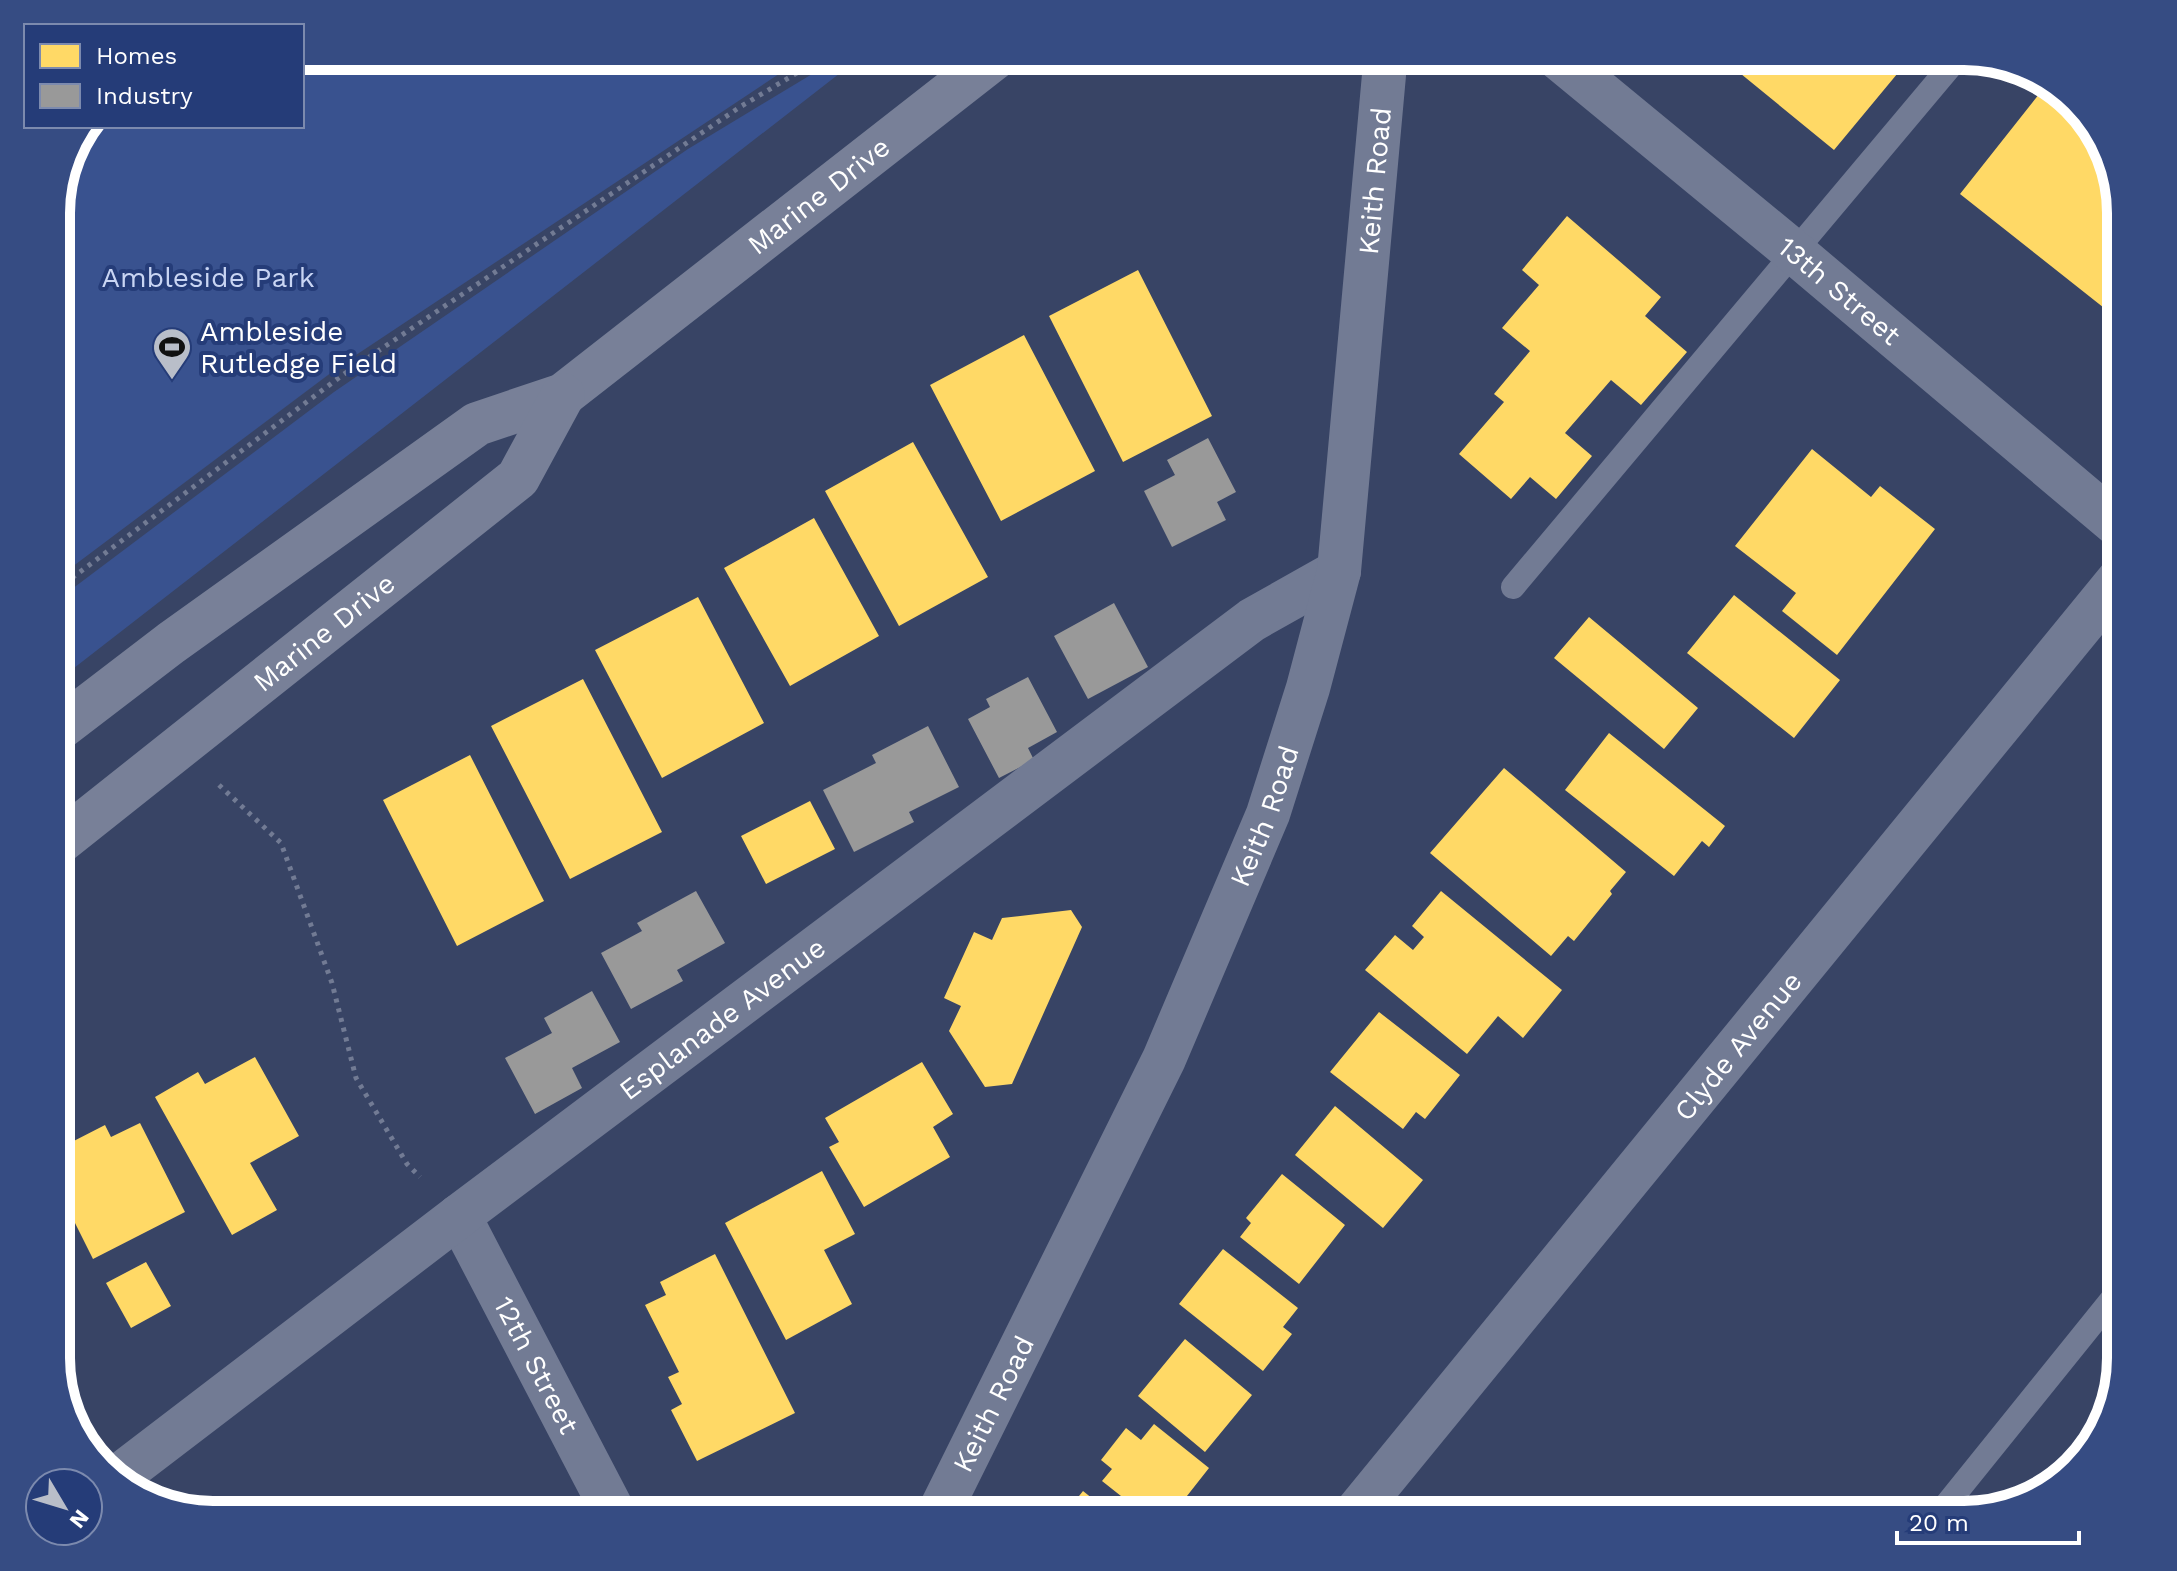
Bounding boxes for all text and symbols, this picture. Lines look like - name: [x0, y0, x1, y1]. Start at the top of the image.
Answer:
- legend: [24, 24, 304, 128]
- text: Homes: [96, 42, 177, 70]
- text: Industry: [96, 82, 193, 110]
- street label: Keith Road: [1351, 106, 1398, 256]
- street label: Marine Drive: [741, 130, 896, 261]
- street label: 13th Street: [1772, 229, 1908, 352]
- park label: Ambleside Park: [101, 261, 315, 294]
- place label: Ambleside Rutledge Field: [200, 315, 397, 380]
- sports icon: Ambleside Rutledge Field: [151, 326, 193, 381]
- street label: Marine Drive: [246, 566, 401, 698]
- street label: Keith Road: [1223, 741, 1305, 891]
- street label: Esplanade Avenue: [613, 930, 831, 1106]
- street label: Clyde Avenue: [1667, 965, 1808, 1127]
- street label: 12th Street: [487, 1291, 586, 1439]
- street label: Keith Road: [945, 1330, 1041, 1477]
- north arrow: [24, 1467, 104, 1547]
- scale bar: [1897, 1495, 2079, 1545]
- text: N: [64, 1505, 94, 1533]
- text: 20 m: [1909, 1509, 1969, 1537]

